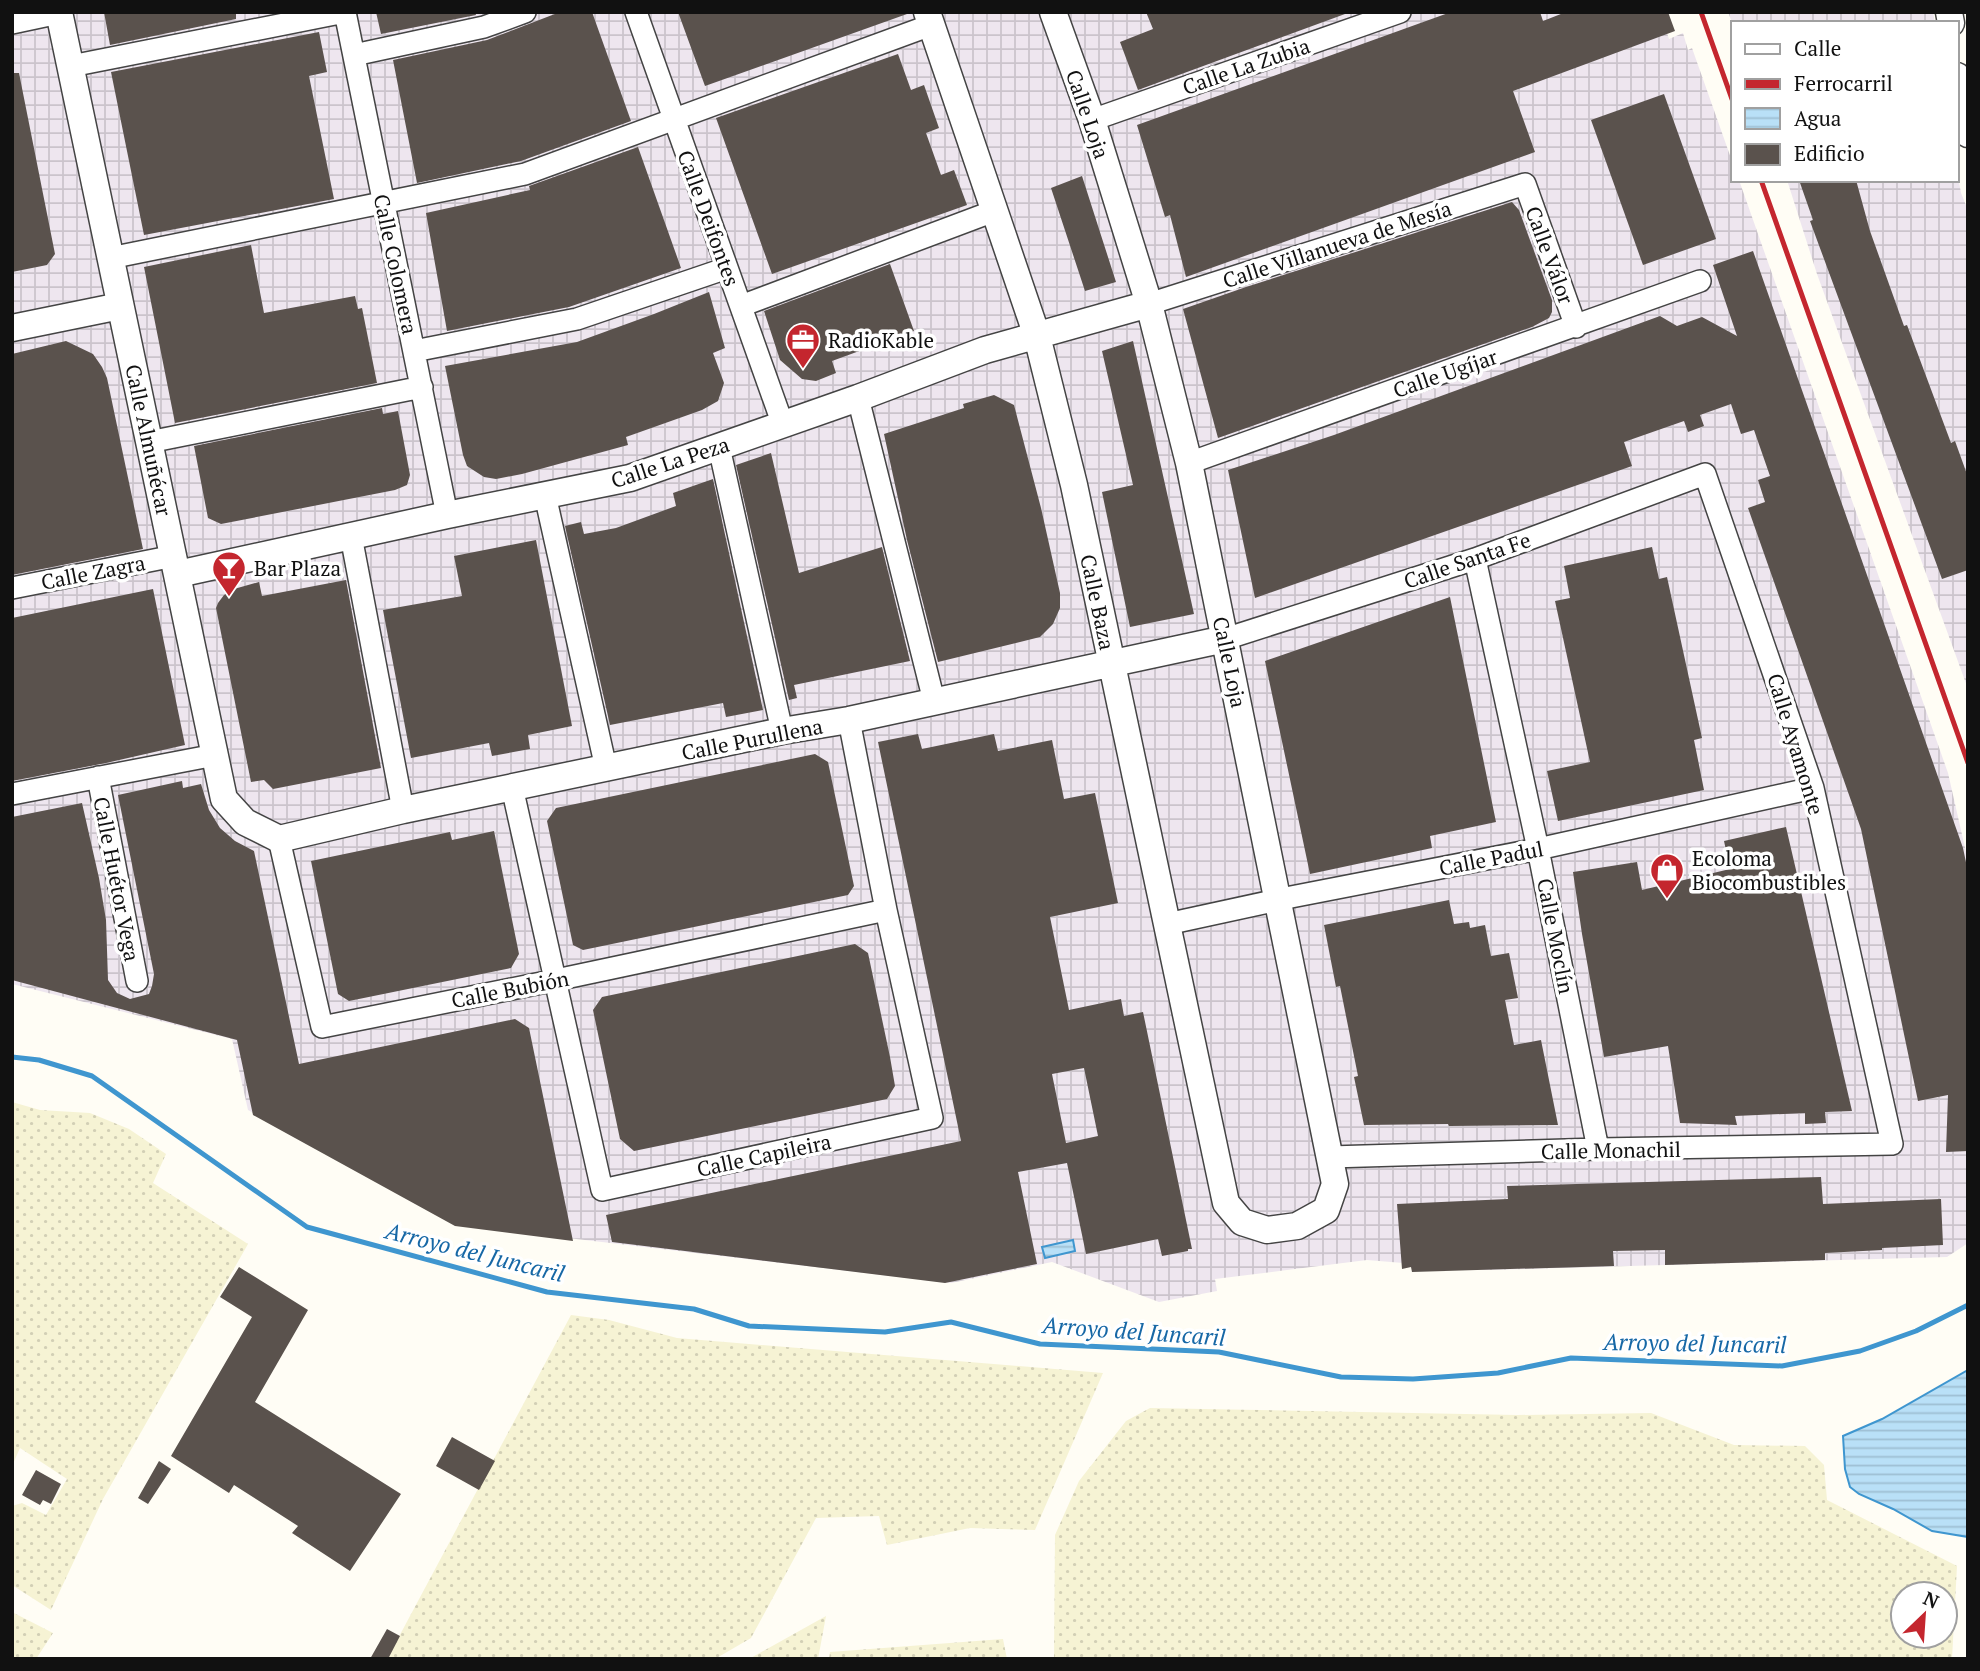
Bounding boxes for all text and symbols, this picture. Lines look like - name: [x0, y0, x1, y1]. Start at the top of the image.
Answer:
- legend: [1731, 21, 1959, 182]
- street label: Calle La Zubia: [1179, 31, 1314, 101]
- text: Calle: [1794, 34, 1841, 62]
- street label: Calle Loja: [1060, 66, 1116, 163]
- text: Ferrocarril: [1794, 69, 1893, 97]
- text: Agua: [1794, 104, 1842, 132]
- text: Edificio: [1794, 139, 1865, 167]
- street label: Calle Deifontes: [671, 146, 747, 290]
- street label: Calle Colomera: [368, 191, 425, 337]
- street label: Calle Villanueva de Mesía: [1219, 194, 1455, 294]
- street label: Calle Válor: [1519, 202, 1581, 308]
- office icon: RadioKable: [784, 321, 822, 370]
- place label: RadioKable: [828, 326, 934, 354]
- street label: Calle Ugíjar: [1389, 342, 1501, 404]
- street label: Calle Almuñécar: [119, 362, 179, 518]
- street label: Calle La Peza: [607, 430, 733, 494]
- street label: Calle Santa Fe: [1400, 525, 1534, 595]
- street label: Calle Zagra: [39, 548, 148, 596]
- bar icon: Bar Plaza: [210, 549, 248, 598]
- street label: Calle Baza: [1074, 552, 1122, 653]
- place label: Bar Plaza: [254, 554, 341, 582]
- street label: Calle Loja: [1207, 614, 1253, 710]
- street label: Calle Ayamonte: [1761, 670, 1831, 818]
- street label: Calle Purullena: [679, 712, 825, 766]
- street label: Calle Huétor Vega: [87, 794, 147, 964]
- street label: Calle Padul: [1437, 834, 1545, 882]
- place label: Ecoloma Biocombustibles: [1692, 844, 1846, 896]
- shop icon: Ecoloma Biocombustibles: [1648, 851, 1686, 900]
- street label: Calle Moclín: [1531, 876, 1581, 997]
- street label: Calle Bubión: [449, 964, 572, 1014]
- street label: Calle Capileira: [694, 1127, 834, 1183]
- street label: Calle Monachil: [1541, 1135, 1681, 1165]
- water label: Arroyo del Juncaril: [380, 1214, 568, 1289]
- water label: Arroyo del Juncaril: [1040, 1309, 1227, 1353]
- water label: Arroyo del Juncaril: [1601, 1326, 1788, 1360]
- north arrow: [1889, 1580, 1959, 1650]
- text: N: [1920, 1585, 1944, 1614]

